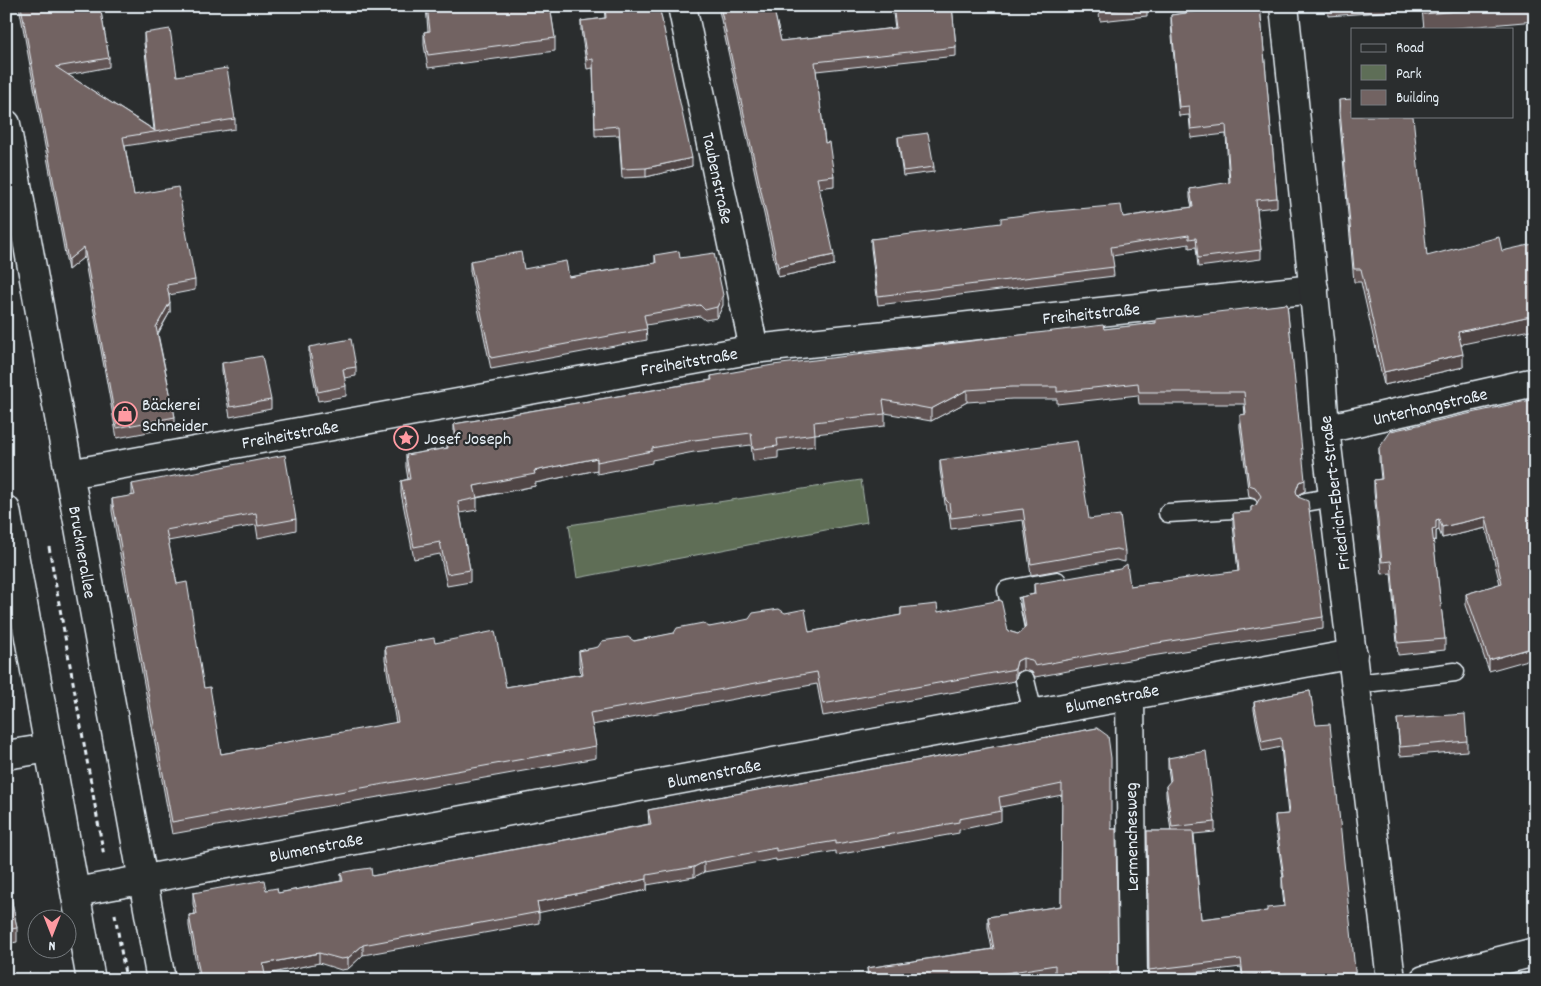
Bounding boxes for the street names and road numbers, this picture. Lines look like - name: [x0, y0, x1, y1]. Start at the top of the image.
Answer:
- street label: Taubenstraße: [694, 130, 737, 227]
- street label: Freiheitstraße: [1041, 298, 1141, 333]
- street label: Freiheitstraße: [639, 343, 740, 384]
- street label: Unterhangstraße: [1371, 383, 1490, 434]
- street label: Friedrich-Ebert-Straße: [1315, 414, 1358, 571]
- street label: Freiheitstraße: [240, 416, 341, 457]
- street label: Brucknerallee: [60, 504, 101, 601]
- street label: Blumenstraße: [1063, 679, 1162, 722]
- street label: Blumenstraße: [665, 754, 764, 797]
- street label: Lermenchesweg: [1120, 782, 1147, 892]
- street label: Blumenstraße: [267, 828, 366, 871]

